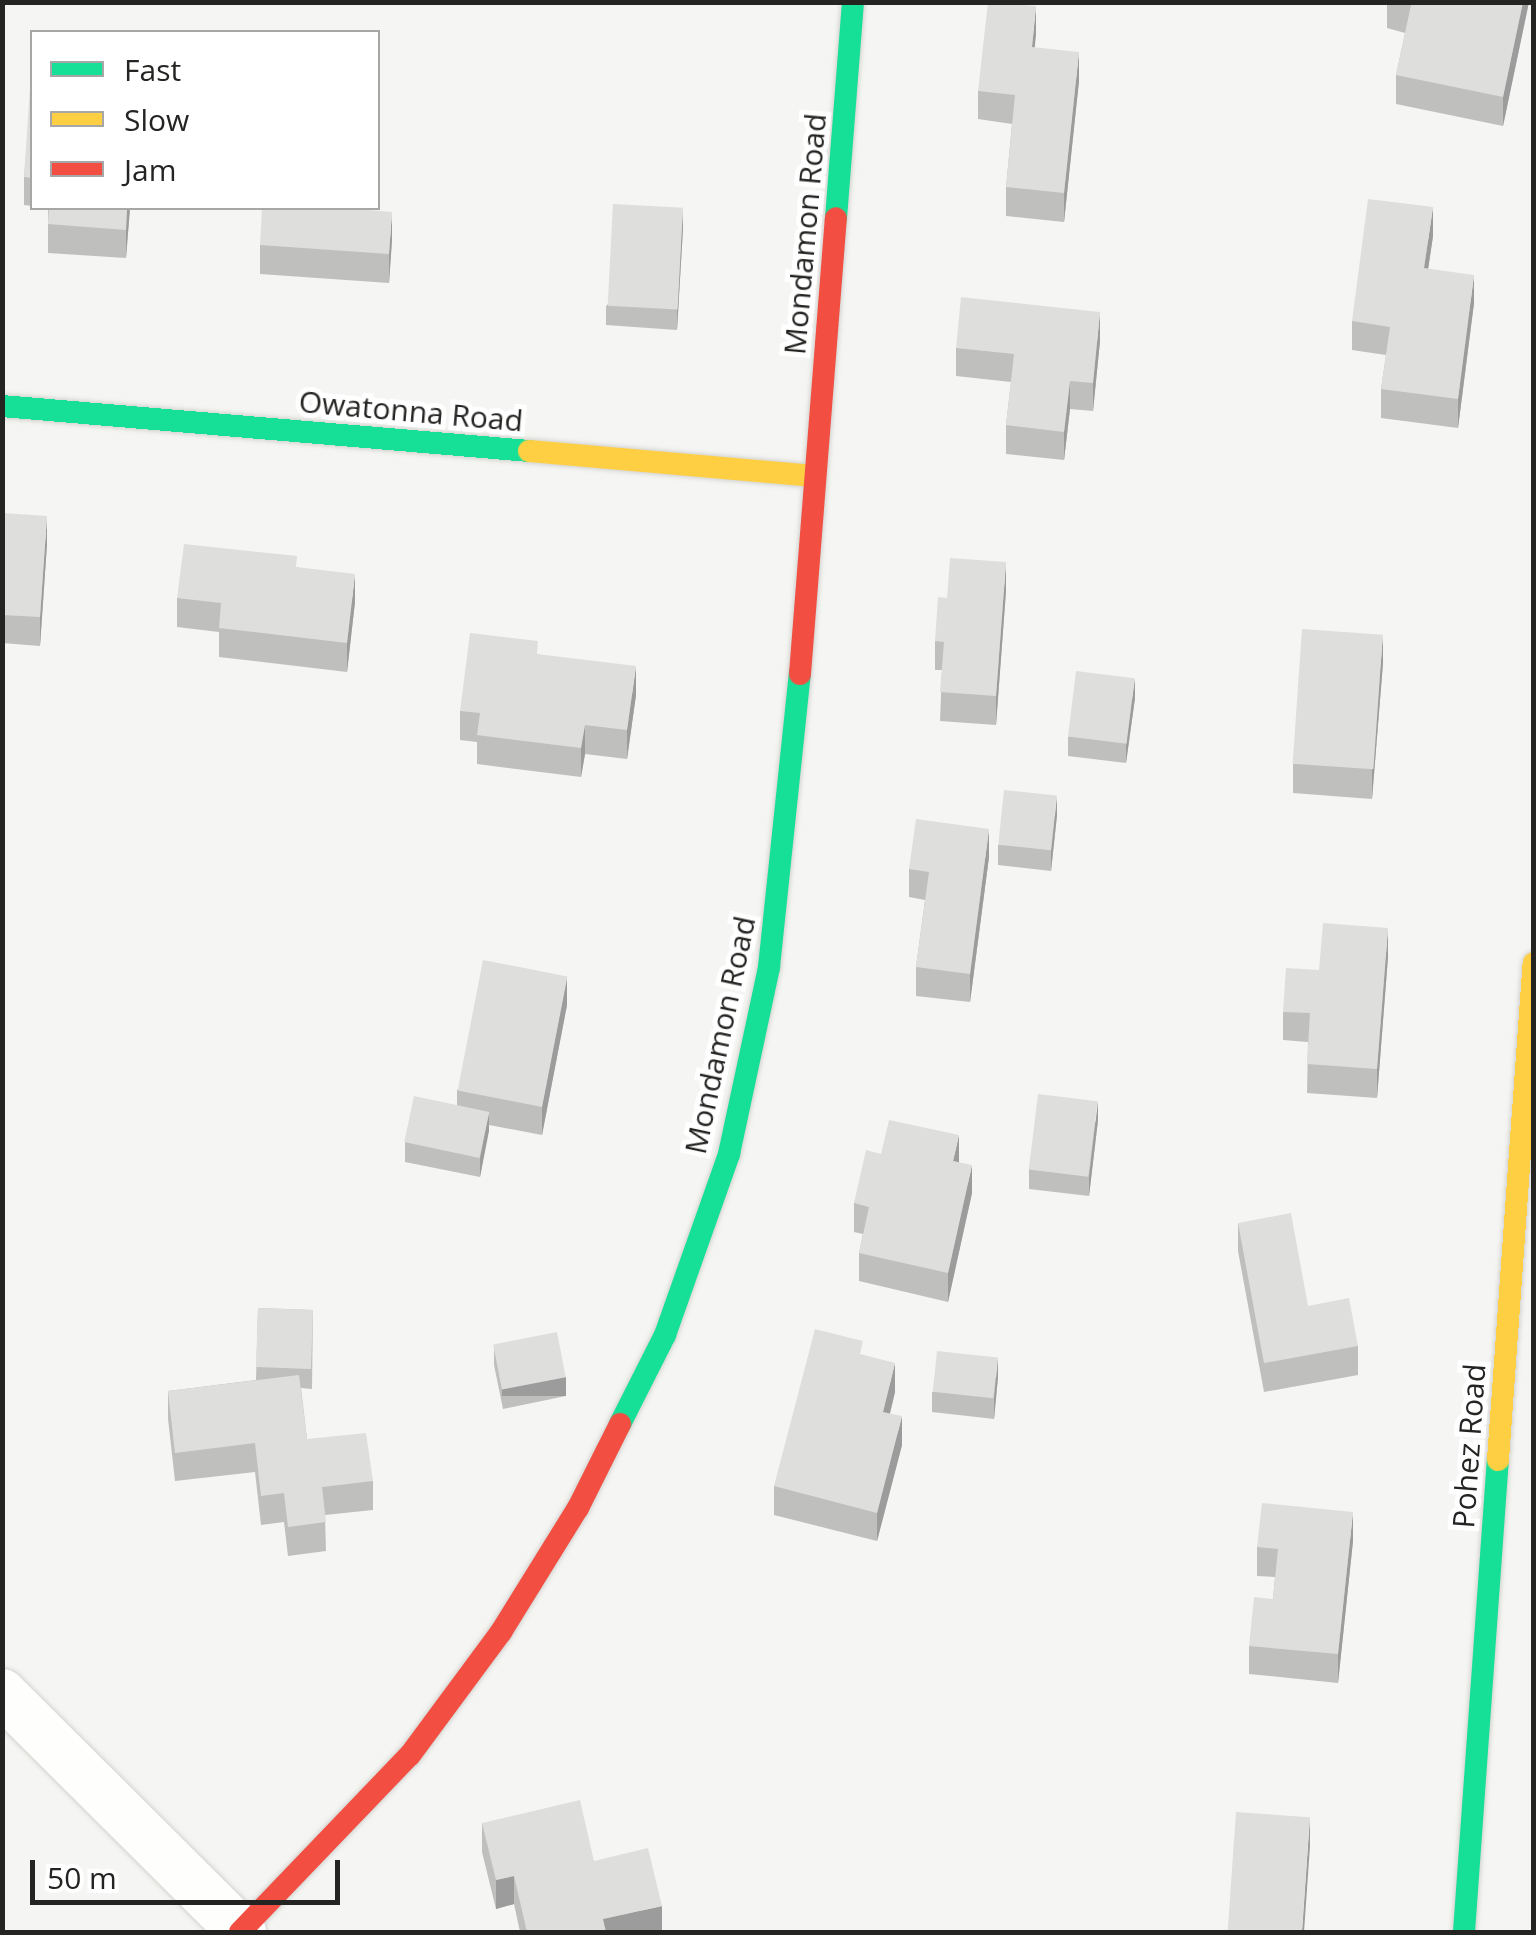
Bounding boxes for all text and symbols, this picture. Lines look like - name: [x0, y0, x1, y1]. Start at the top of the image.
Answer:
- legend: [30, 30, 380, 210]
- text: Fast: [124, 49, 181, 90]
- text: Slow: [124, 99, 189, 140]
- street label: Mondamon Road: [777, 112, 833, 356]
- text: Jam: [124, 149, 177, 190]
- street label: Owatonna Road: [297, 383, 525, 439]
- street label: Mondamon Road: [677, 913, 763, 1157]
- street label: Pohez Road: [1445, 1363, 1493, 1529]
- scale bar: [35, 1840, 345, 1902]
- text: 50 m: [47, 1857, 117, 1898]

